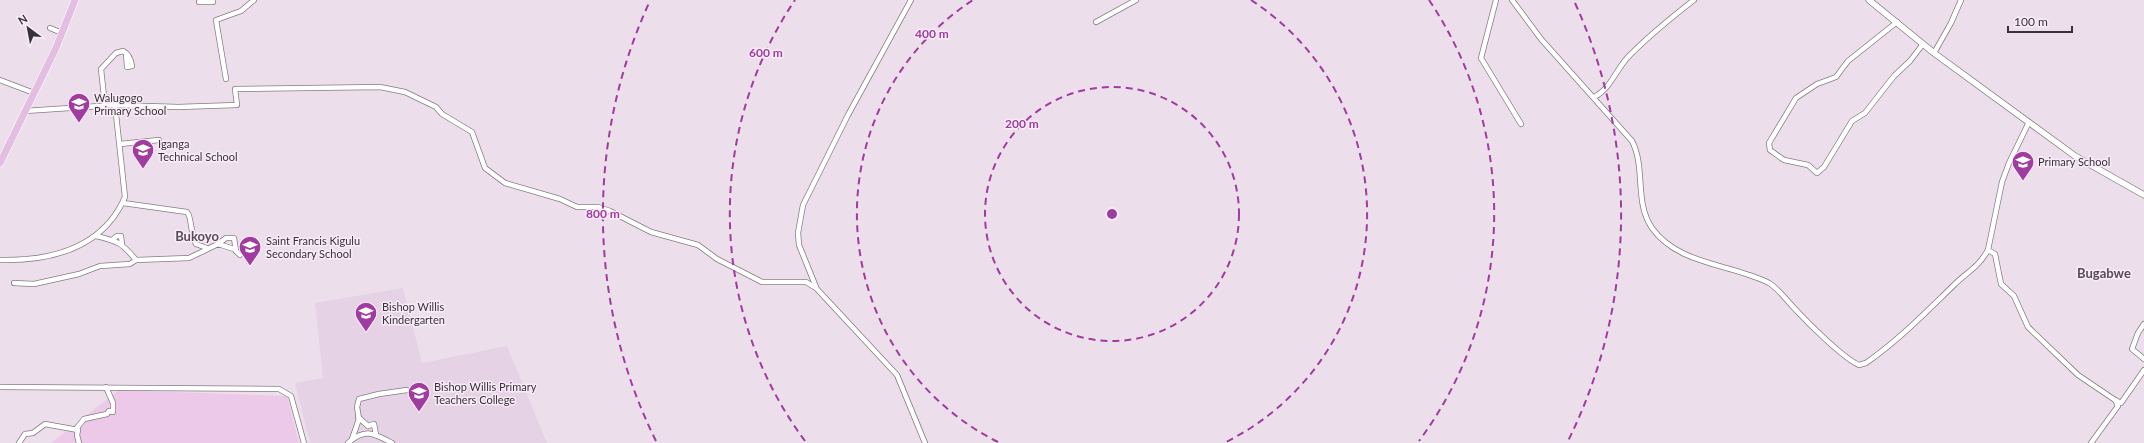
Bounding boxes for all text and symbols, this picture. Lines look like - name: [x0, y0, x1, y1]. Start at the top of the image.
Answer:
- north arrow: [8, 8, 48, 48]
- scale bar: [2008, 8, 2072, 34]
- text: N: [15, 11, 29, 27]
- text: 100 m: [2014, 14, 2048, 29]
- text: 400 m: [915, 26, 949, 41]
- text: 600 m: [749, 45, 783, 60]
- school or university icon: Walugogo Primary School: [66, 91, 92, 124]
- place label: Walugogo Primary School: [94, 91, 166, 117]
- text: 200 m: [1005, 116, 1039, 131]
- school or university icon: Iganga Technical School: [130, 137, 156, 170]
- place label: Iganga Technical School: [158, 137, 238, 163]
- school or university icon: Primary School: [2010, 149, 2036, 182]
- place label: Primary School: [2038, 155, 2110, 168]
- text: 800 m: [586, 206, 620, 221]
- centre of rings: [1105, 207, 1119, 221]
- district label: Bukoyo: [175, 228, 219, 244]
- school or university icon: Saint Francis Kigulu Secondary School: [237, 234, 263, 267]
- place label: Saint Francis Kigulu Secondary School: [266, 234, 360, 260]
- district label: Bugabwe: [2077, 265, 2131, 281]
- school or university icon: Bishop Willis Kindergarten: [353, 300, 379, 333]
- place label: Bishop Willis Kindergarten: [382, 300, 445, 326]
- school or university icon: Bishop Willis Primary Teachers College: [406, 380, 432, 413]
- place label: Bishop Willis Primary Teachers College: [434, 380, 537, 406]

